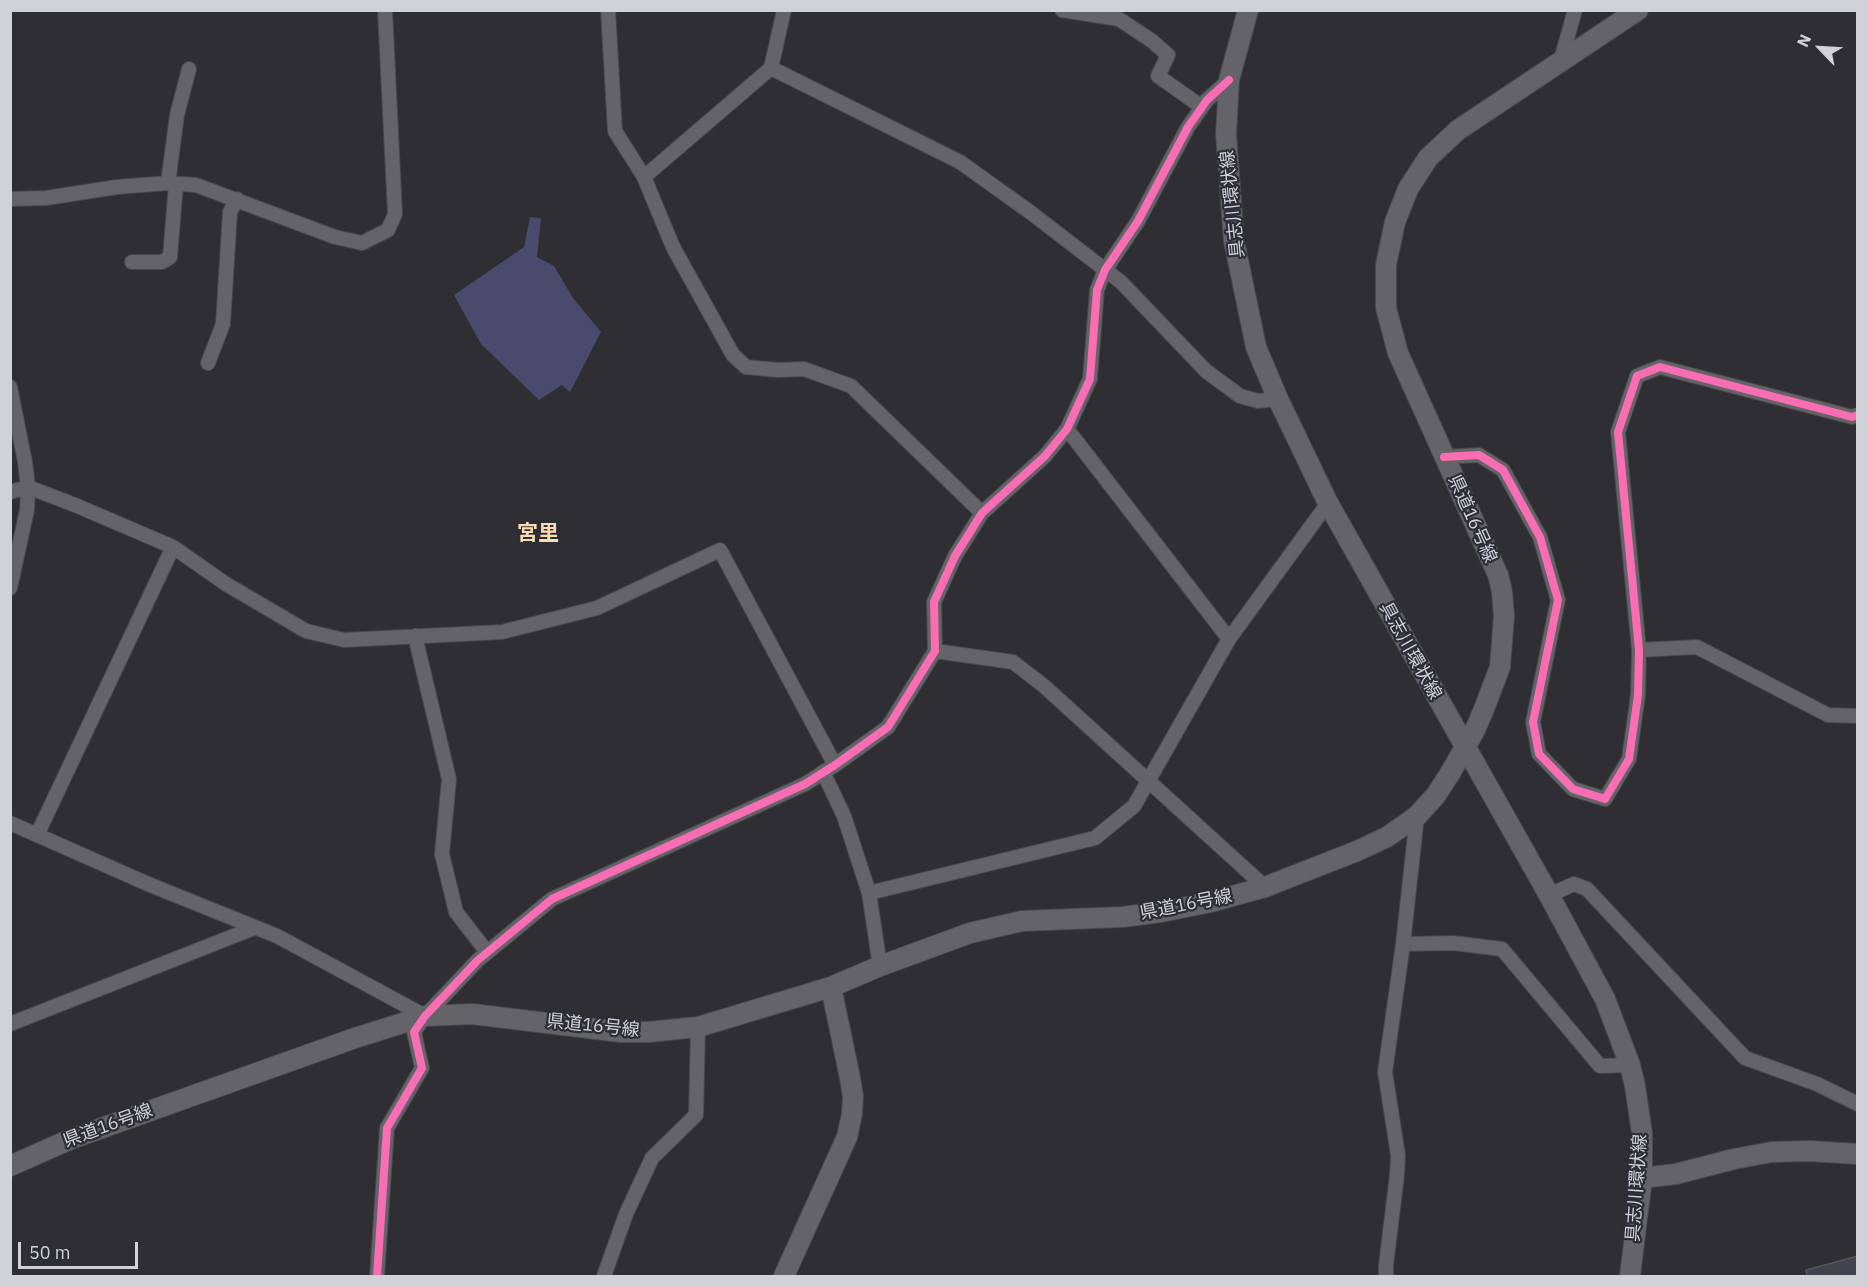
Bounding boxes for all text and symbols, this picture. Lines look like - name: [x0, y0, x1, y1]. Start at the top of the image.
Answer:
- north arrow: [1790, 18, 1850, 78]
- text: N: [1792, 31, 1815, 50]
- street label: 具志川環状線: [1217, 149, 1249, 259]
- street label: 県道16号線: [1443, 472, 1501, 566]
- district label: 宮里: [517, 521, 559, 547]
- street label: 具志川環状線: [1374, 599, 1446, 703]
- street label: 県道16号線: [1138, 885, 1234, 925]
- street label: 県道16号線: [545, 1010, 641, 1042]
- street label: 県道16号線: [60, 1100, 156, 1152]
- street label: 具志川環状線: [1622, 1133, 1652, 1243]
- scale bar: [21, 1230, 141, 1268]
- text: 50 m: [29, 1241, 71, 1264]

